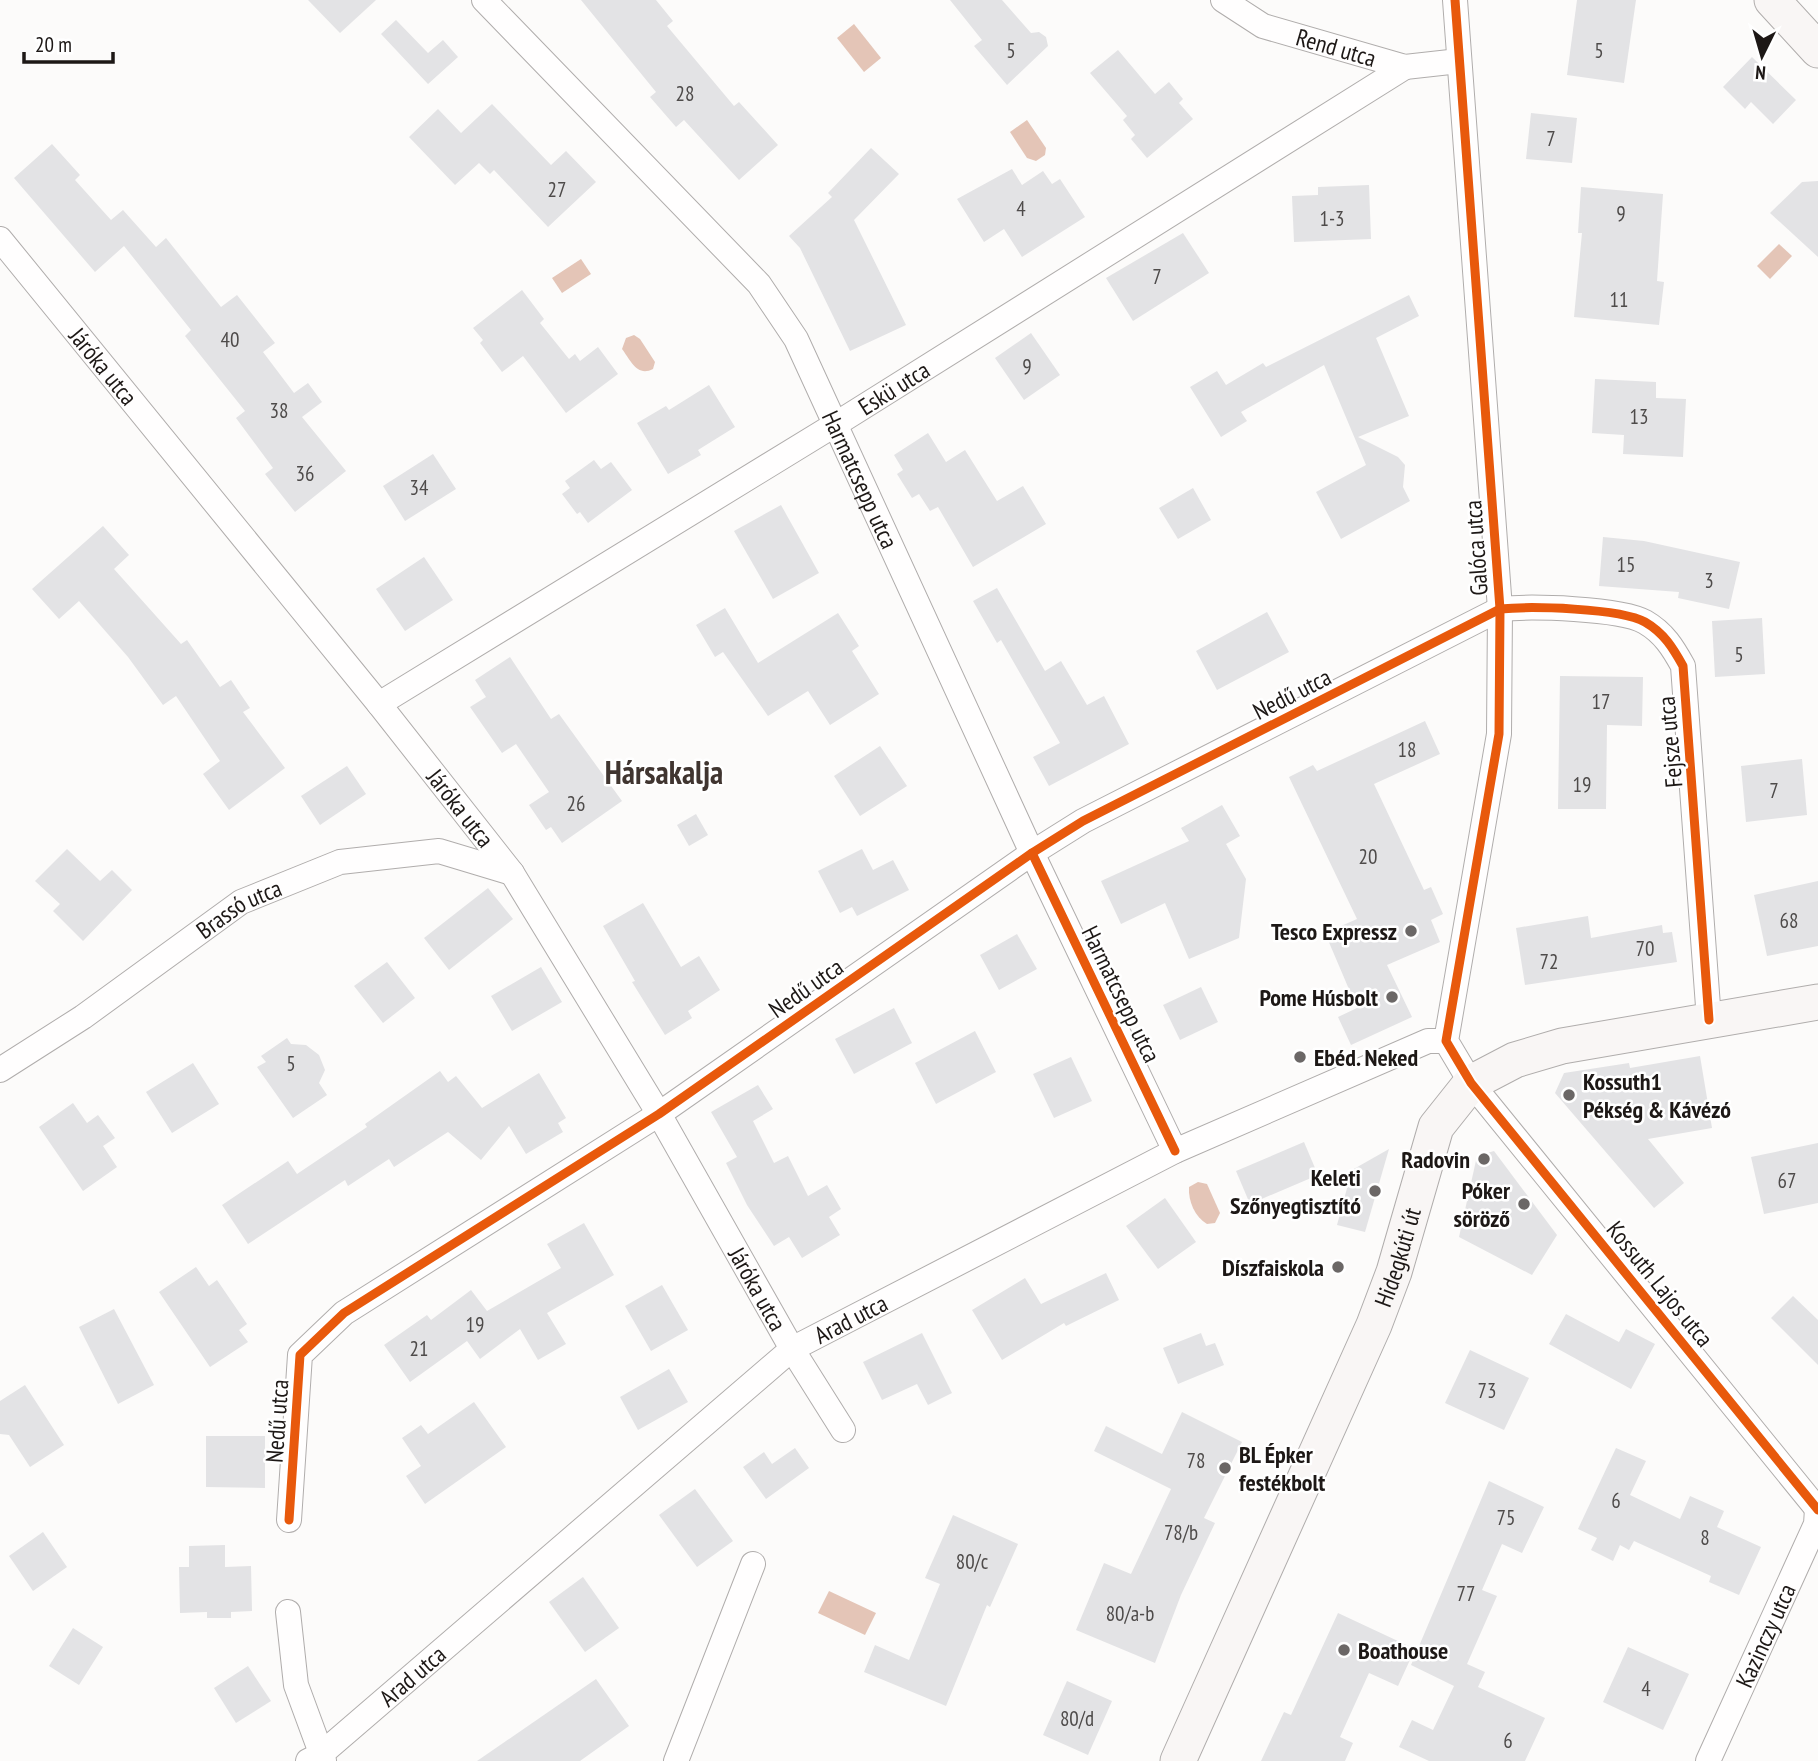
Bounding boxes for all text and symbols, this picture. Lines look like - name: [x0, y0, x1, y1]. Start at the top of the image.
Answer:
- scale bar: [24, 21, 114, 65]
- street label: Rend utca: [1293, 21, 1380, 73]
- north arrow: [1727, 21, 1797, 91]
- text: 20 m: [35, 31, 72, 58]
- house number: 5: [1006, 37, 1016, 64]
- house number: 5: [1594, 37, 1604, 64]
- text: N: [1754, 61, 1767, 85]
- house number: 28: [676, 80, 694, 107]
- house number: 7: [1546, 125, 1556, 152]
- house number: 27: [548, 176, 566, 203]
- house number: 4: [1016, 195, 1026, 222]
- house number: 9: [1616, 200, 1626, 227]
- house number: 1-3: [1319, 205, 1345, 232]
- house number: 7: [1152, 263, 1162, 290]
- house number: 11: [1610, 286, 1628, 313]
- street label: Járóka utca: [62, 320, 144, 411]
- house number: 40: [221, 326, 239, 353]
- house number: 9: [1022, 353, 1032, 380]
- street label: Eskü utca: [852, 354, 935, 422]
- house number: 38: [270, 397, 288, 424]
- house number: 13: [1630, 403, 1648, 430]
- street label: Harmatcsepp utca: [815, 405, 905, 553]
- house number: 36: [296, 460, 314, 487]
- house number: 34: [410, 474, 429, 501]
- street label: Galóca utca: [1457, 499, 1495, 597]
- house number: 15: [1617, 551, 1635, 578]
- house number: 3: [1704, 567, 1714, 594]
- house number: 5: [1734, 641, 1744, 668]
- street label: Nedű utca: [1248, 661, 1336, 727]
- house number: 17: [1592, 688, 1610, 715]
- street label: Fejsze utca: [1651, 695, 1689, 789]
- house number: 18: [1398, 736, 1416, 763]
- district label: Hársakalja: [605, 751, 723, 793]
- street label: Járóka utca: [420, 762, 501, 853]
- house number: 19: [1573, 771, 1591, 798]
- house number: 7: [1769, 777, 1779, 804]
- house number: 26: [567, 790, 585, 817]
- house number: 20: [1359, 843, 1377, 870]
- street label: Brassó utca: [190, 872, 286, 945]
- house number: 68: [1780, 907, 1798, 934]
- place label: Tesco Expressz: [1271, 916, 1397, 947]
- street label: Harmatcsepp utca: [1075, 921, 1167, 1067]
- marker: Tesco Expressz: [1403, 923, 1419, 939]
- house number: 70: [1636, 935, 1654, 962]
- house number: 72: [1540, 948, 1558, 975]
- street label: Nedű utca: [763, 951, 849, 1025]
- place label: Pome Húsbolt: [1259, 982, 1378, 1013]
- marker: Pome Húsbolt: [1384, 989, 1400, 1005]
- place label: Ebéd. Neked: [1314, 1042, 1418, 1073]
- marker: Ebéd. Neked: [1292, 1049, 1308, 1065]
- house number: 5: [286, 1050, 296, 1077]
- place label: Kossuth1 Pékség & Kávézó: [1583, 1066, 1731, 1125]
- marker: Kossuth1 Pékség & Kávézó: [1561, 1087, 1577, 1103]
- place label: Radovin: [1401, 1144, 1470, 1175]
- marker: Radovin: [1476, 1151, 1492, 1167]
- place label: Keleti Szőnyegtisztító: [1230, 1162, 1361, 1221]
- house number: 67: [1778, 1167, 1796, 1194]
- place label: Póker söröző: [1454, 1175, 1511, 1234]
- marker: Keleti Szőnyegtisztító: [1367, 1183, 1383, 1199]
- marker: Póker söröző: [1516, 1196, 1532, 1212]
- street label: Hidegkúti út: [1367, 1203, 1427, 1311]
- street label: Kossuth Lajos utca: [1600, 1215, 1720, 1353]
- street label: Járóka utca: [721, 1240, 794, 1336]
- place label: Díszfaiskola: [1222, 1252, 1324, 1283]
- marker: Díszfaiskola: [1330, 1259, 1346, 1275]
- street label: Arad utca: [809, 1287, 892, 1350]
- house number: 19: [466, 1311, 484, 1338]
- house number: 21: [410, 1335, 428, 1362]
- house number: 73: [1478, 1377, 1496, 1404]
- street label: Nedű utca: [259, 1378, 295, 1464]
- place label: BL Épker festékbolt: [1239, 1439, 1325, 1498]
- house number: 78: [1187, 1447, 1205, 1474]
- marker: BL Épker festékbolt: [1217, 1460, 1233, 1476]
- house number: 6: [1611, 1487, 1621, 1514]
- house number: 75: [1497, 1504, 1515, 1531]
- house number: 78/b: [1164, 1519, 1198, 1546]
- house number: 8: [1700, 1524, 1710, 1551]
- house number: 80/c: [956, 1548, 989, 1575]
- street label: Kazinczy utca: [1728, 1579, 1802, 1692]
- house number: 77: [1457, 1580, 1475, 1607]
- house number: 80/a-b: [1106, 1600, 1154, 1627]
- place label: Boathouse: [1358, 1635, 1448, 1666]
- street label: Arad utca: [372, 1639, 452, 1713]
- marker: Boathouse: [1336, 1642, 1352, 1658]
- house number: 4: [1641, 1675, 1651, 1702]
- house number: 80/d: [1060, 1705, 1094, 1732]
- house number: 6: [1503, 1727, 1513, 1754]

